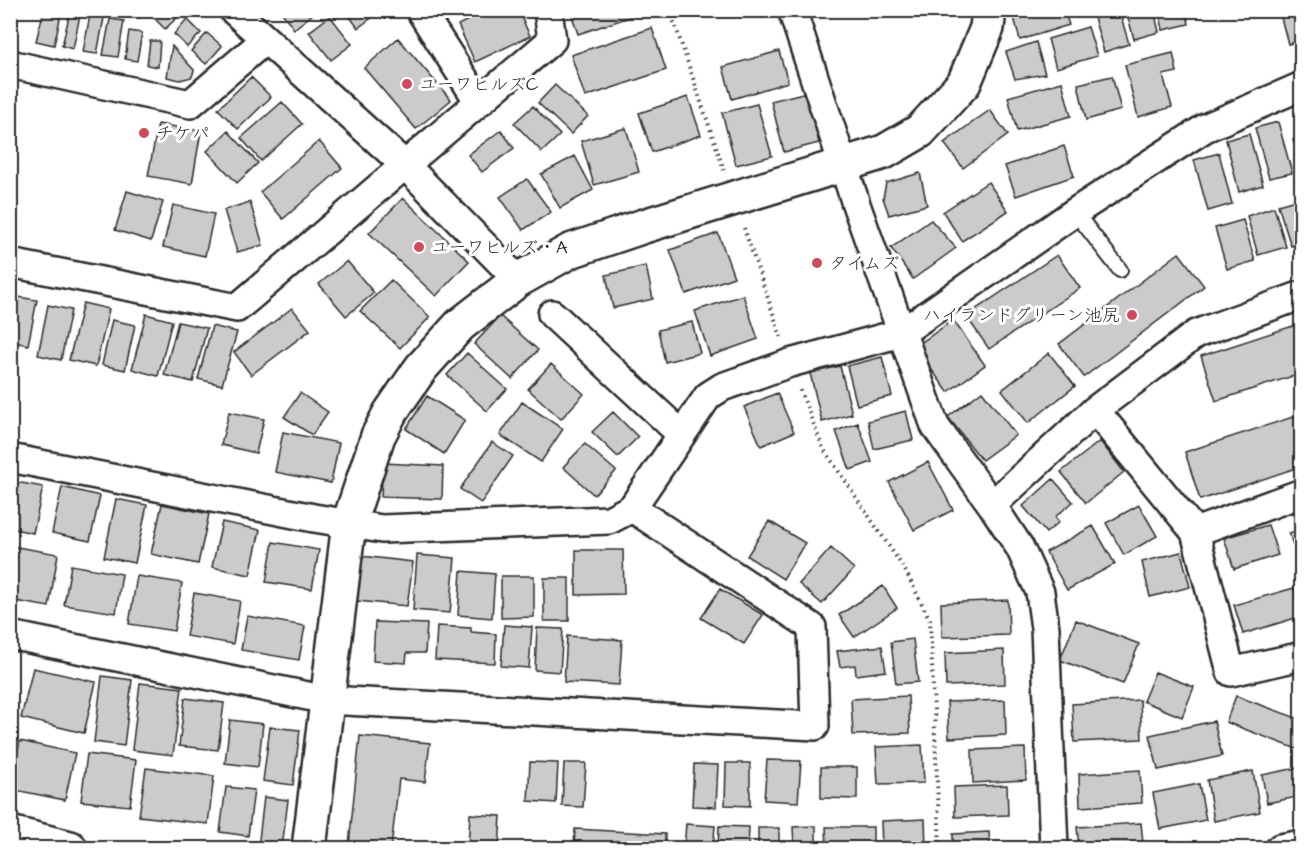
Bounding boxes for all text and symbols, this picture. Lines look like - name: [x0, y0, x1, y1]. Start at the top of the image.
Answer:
- place label: ユーワヒルズC: [419, 72, 539, 97]
- marker: ユーワヒルズC: [400, 77, 414, 91]
- place label: チケパ: [156, 121, 210, 146]
- marker: チケパ: [137, 126, 151, 140]
- place label: ユーワヒルズ・A: [431, 235, 568, 260]
- marker: ユーワヒルズ・A: [412, 240, 426, 254]
- place label: タイムズ: [829, 251, 900, 276]
- marker: タイムズ: [810, 256, 824, 270]
- place label: ハイランドグリーン池尻: [923, 303, 1120, 328]
- marker: ハイランドグリーン池尻: [1125, 308, 1139, 322]

